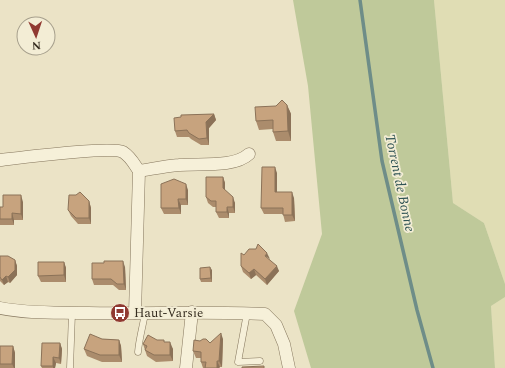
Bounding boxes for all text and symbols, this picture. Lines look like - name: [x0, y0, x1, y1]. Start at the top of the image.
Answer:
- north arrow: [16, 16, 56, 56]
- text: N: [32, 37, 41, 54]
- water label: Torrent de Bonne: [379, 132, 421, 234]
- bus stop icon: Haut-Varsie: [109, 302, 131, 324]
- place label: Haut-Varsie: [134, 303, 203, 323]

